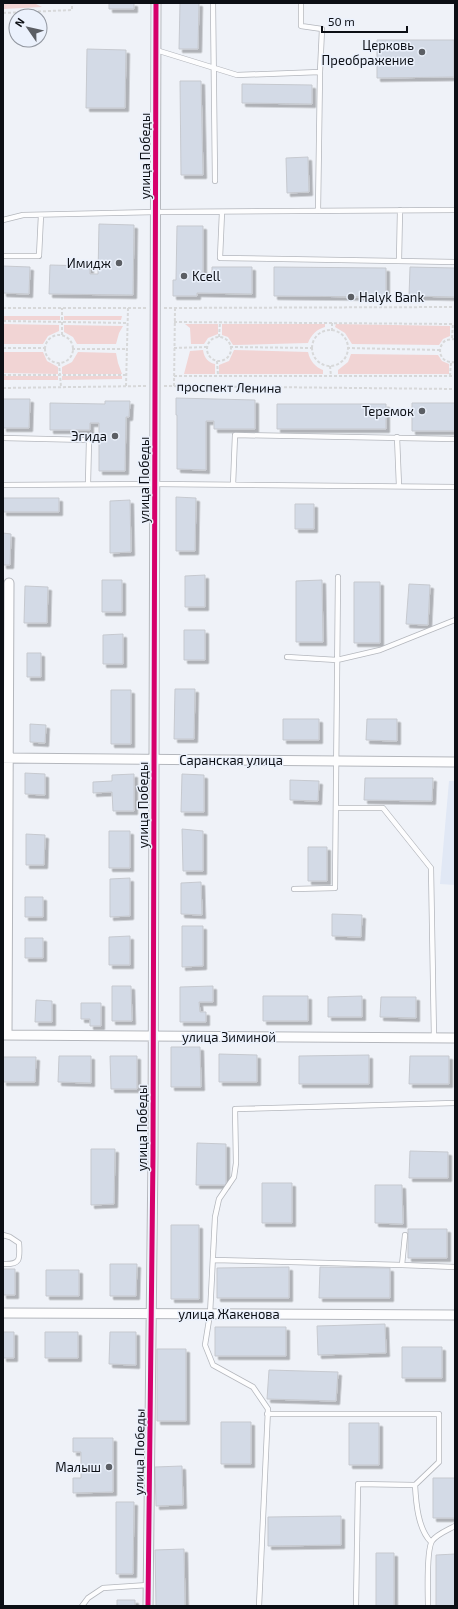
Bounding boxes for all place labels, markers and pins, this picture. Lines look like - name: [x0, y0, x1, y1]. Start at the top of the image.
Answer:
- place label: Церковь Преображение: [322, 37, 414, 68]
- marker: Церковь Преображение: [417, 47, 427, 57]
- place label: Имидж: [67, 255, 111, 271]
- marker: Имидж: [114, 258, 124, 268]
- place label: Kcell: [192, 268, 221, 284]
- marker: Kcell: [179, 271, 189, 281]
- place label: Halyk Bank: [359, 289, 424, 305]
- marker: Halyk Bank: [346, 292, 356, 302]
- place label: Теремок: [362, 403, 414, 419]
- marker: Теремок: [417, 406, 427, 416]
- place label: Эгида: [71, 428, 107, 444]
- marker: Эгида: [110, 431, 120, 441]
- place label: Малыш: [55, 1459, 101, 1475]
- marker: Малыш: [104, 1462, 114, 1472]

